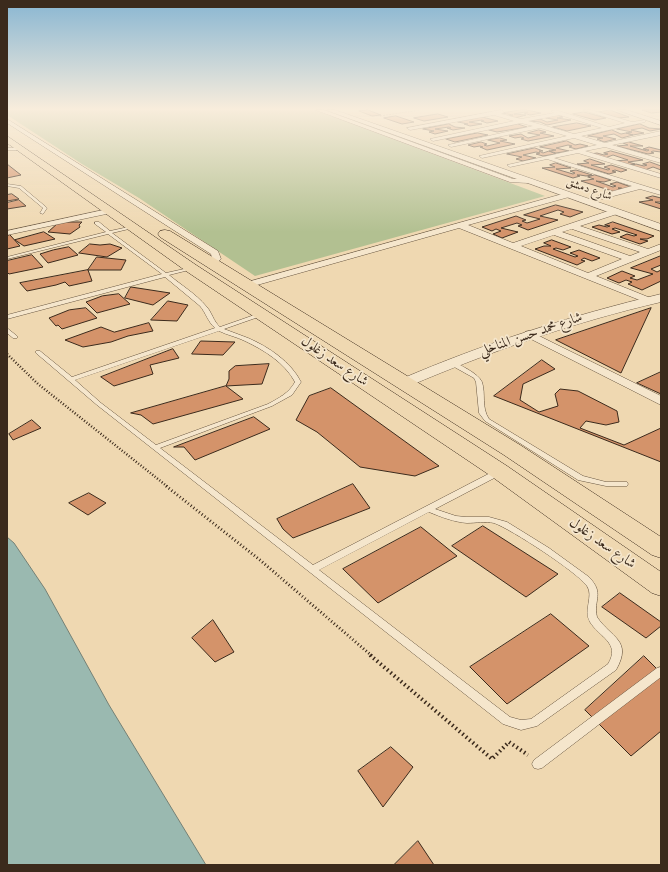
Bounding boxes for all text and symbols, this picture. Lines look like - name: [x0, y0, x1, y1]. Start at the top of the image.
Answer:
- street label: شارع دمشق: [564, 175, 614, 205]
- street label: شارع محمد حسن المناخلي: [477, 309, 585, 361]
- street label: شارع سعد زغلول: [297, 333, 371, 391]
- street label: شارع سعد زغلول: [565, 515, 639, 573]

